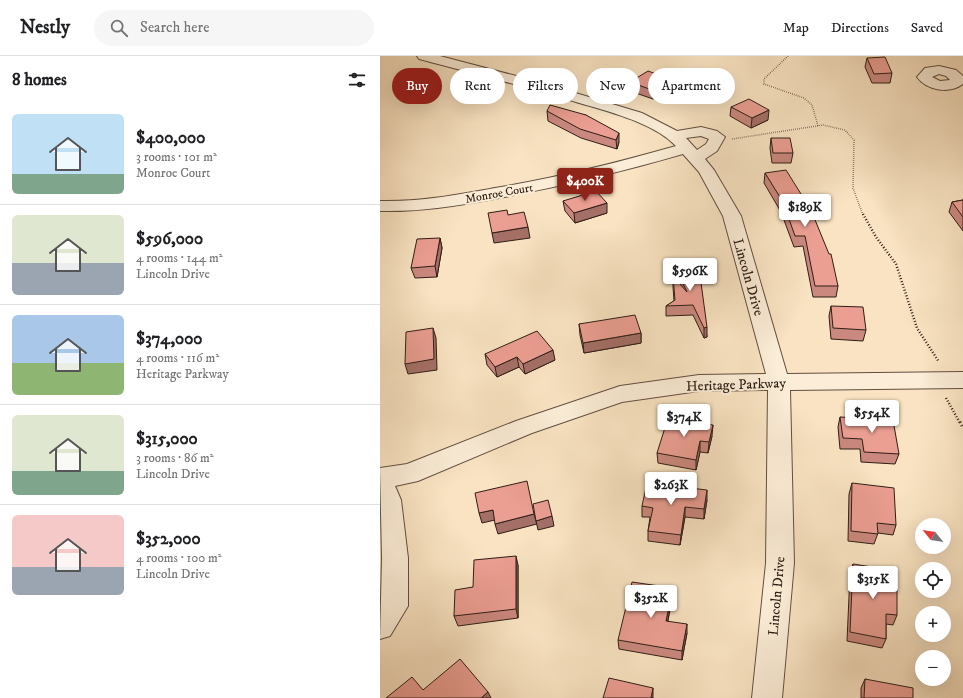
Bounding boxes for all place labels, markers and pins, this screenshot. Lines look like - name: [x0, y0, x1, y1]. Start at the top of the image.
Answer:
- pin: $400K: [557, 168, 613, 202]
- pin: $189K: [777, 194, 833, 228]
- pin: $596K: [662, 258, 718, 292]
- pin: $554K: [844, 400, 900, 434]
- pin: $374K: [656, 404, 712, 438]
- pin: $263K: [643, 472, 699, 506]
- pin: $315K: [845, 566, 901, 600]
- pin: $352K: [623, 585, 679, 619]

